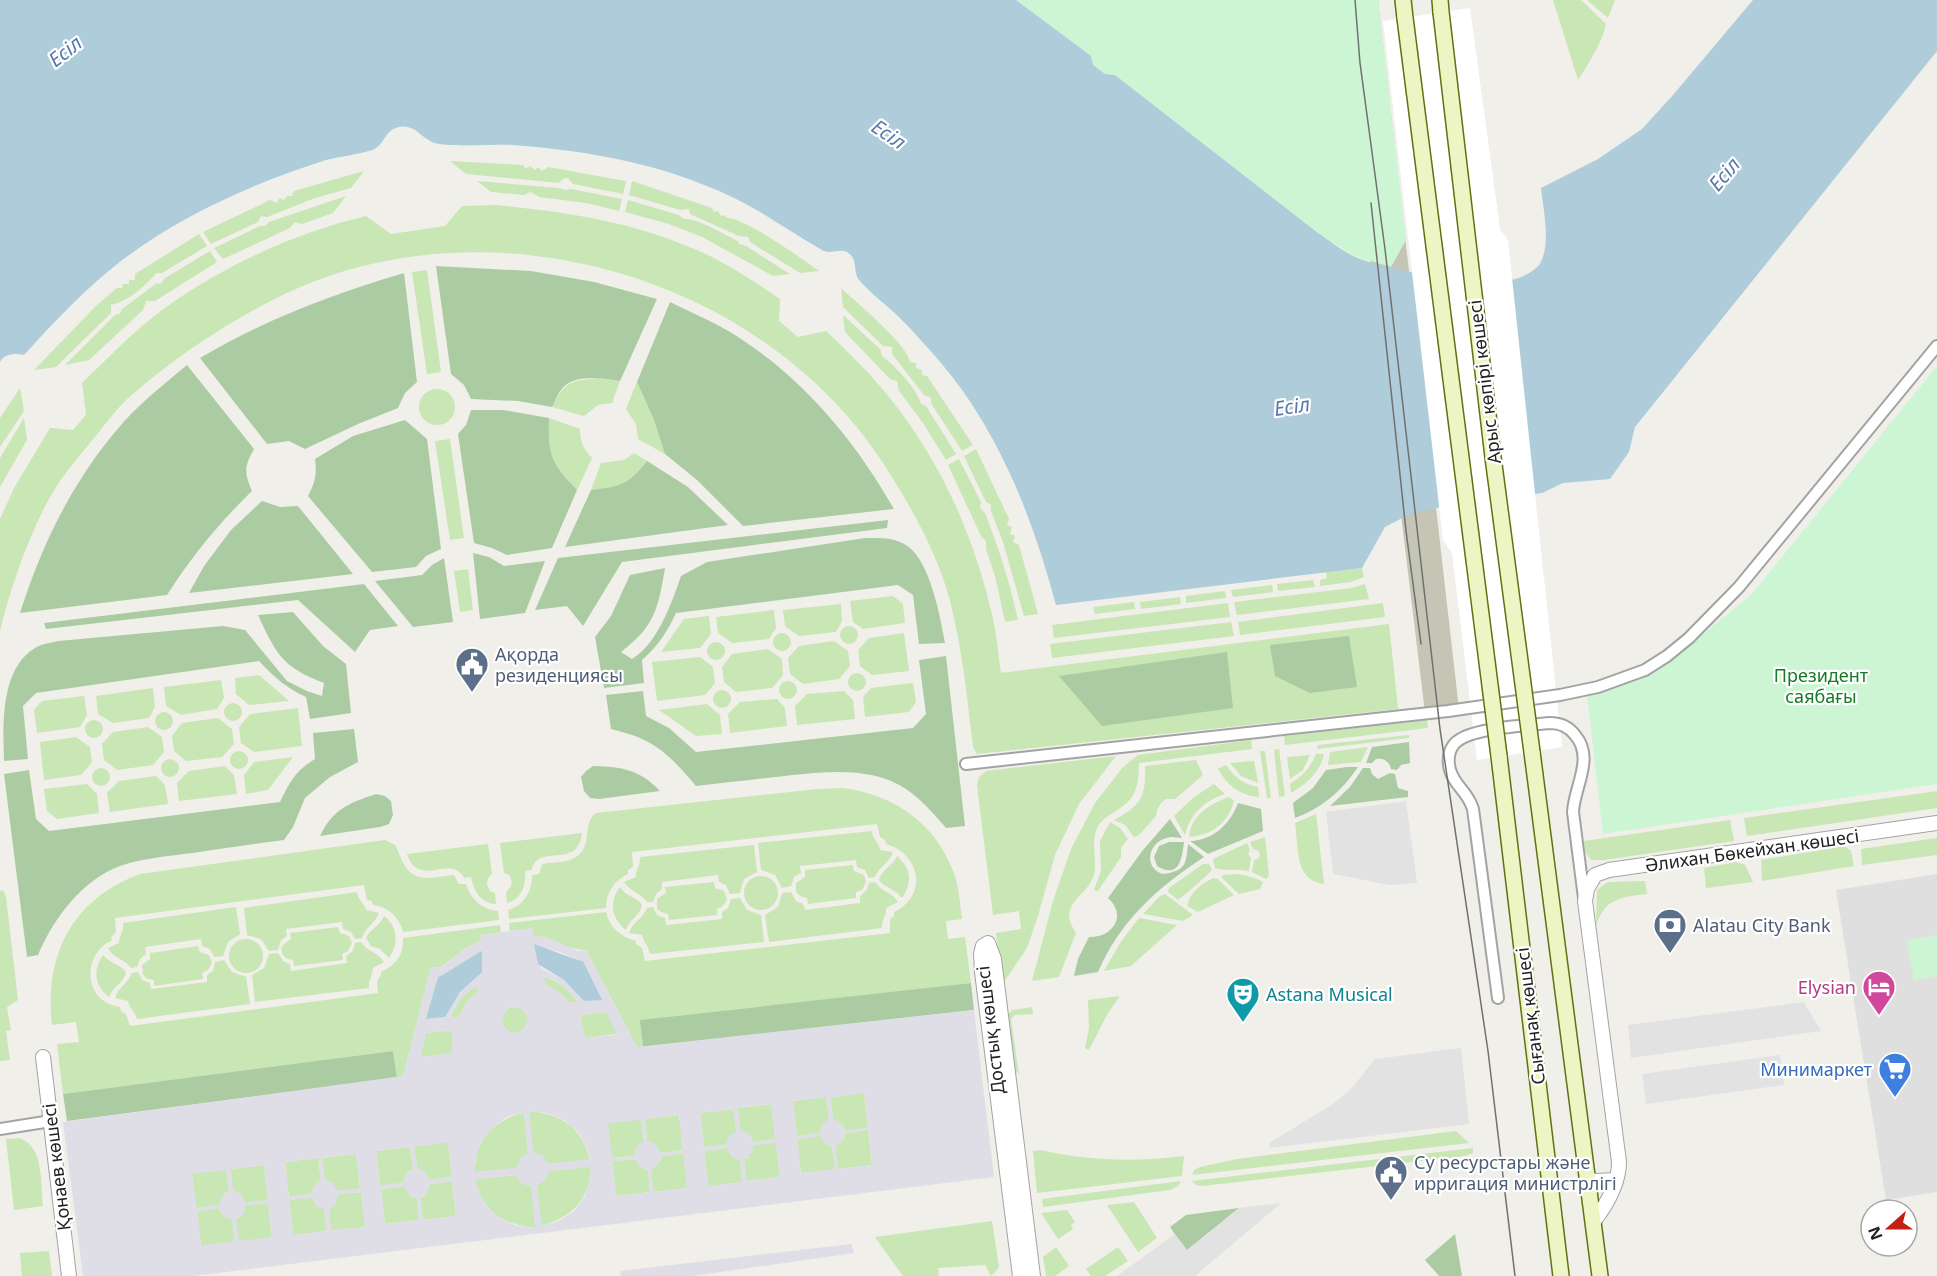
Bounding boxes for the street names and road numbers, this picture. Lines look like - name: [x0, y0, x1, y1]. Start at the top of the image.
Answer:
- street label: Арыс көпірі көшесі: [1462, 299, 1506, 465]
- street label: Әлихан Бөкейхан көшесі: [1643, 823, 1861, 877]
- street label: Сығанақ көшесі: [1510, 946, 1550, 1086]
- street label: Достық көшесі: [970, 964, 1010, 1096]
- street label: Қонаев көшесі: [36, 1102, 76, 1232]

